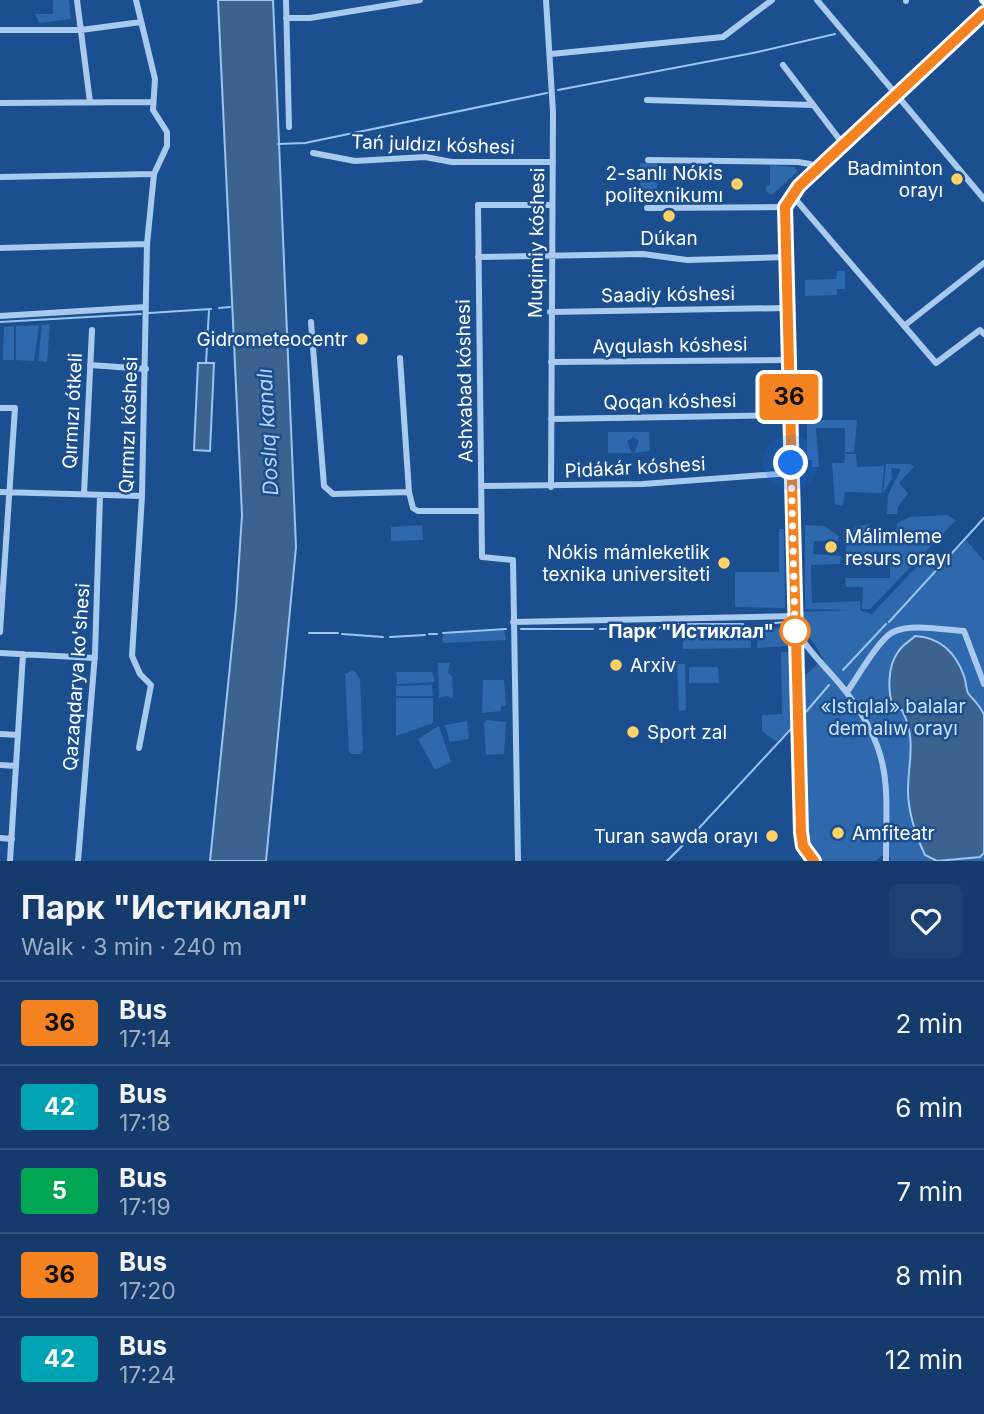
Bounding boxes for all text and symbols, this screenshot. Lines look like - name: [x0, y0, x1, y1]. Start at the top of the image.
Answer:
- street label: Tań juldızı kóshesi: [351, 130, 515, 159]
- place label: Badminton orayı: [847, 157, 943, 202]
- place label: 2-sanlı Nókis politexnikumı: [605, 162, 723, 207]
- street label: Muqimiy kóshesi: [524, 168, 549, 318]
- marker: Badminton orayı: [949, 171, 965, 187]
- marker: 2-sanlı Nókis politexnikumı: [729, 176, 745, 192]
- marker: Dúkan: [661, 208, 677, 224]
- place label: Dúkan: [640, 227, 698, 250]
- street label: Saadiy kóshesi: [601, 282, 735, 307]
- street label: Ashxabad kóshesi: [452, 299, 477, 463]
- place label: Gidrometeocentr: [197, 328, 348, 351]
- marker: Gidrometeocentr: [354, 331, 370, 347]
- street label: Ayqulash kóshesi: [592, 333, 748, 358]
- street label: Qırmızı ótkeli: [58, 352, 87, 470]
- street label: Qırmızı kóshesi: [115, 356, 142, 494]
- water label: Doslıq kanalı: [252, 368, 283, 496]
- line badge: 36: [758, 374, 820, 420]
- text: 36: [773, 382, 805, 411]
- street label: Qoqan kóshesi: [603, 389, 737, 414]
- your location: [773, 445, 808, 480]
- street label: Pidákár kóshesi: [564, 452, 706, 483]
- place label: Málimleme resurs orayı: [845, 525, 951, 570]
- marker: Málimleme resurs orayı: [823, 539, 839, 555]
- place label: Nókis mámleketlik texnika universiteti: [543, 541, 711, 586]
- marker: Nókis mámleketlik texnika universiteti: [716, 555, 732, 571]
- street label: Qazaqdarya ko'shesi: [58, 582, 95, 772]
- marker: Парк "Истиклал": [780, 616, 810, 646]
- place label: Парк "Истиклал": [608, 620, 774, 643]
- place label: Arxiv: [630, 654, 677, 677]
- marker: Arxiv: [608, 657, 624, 673]
- park label: «Istıqlal» balalar dem alıw orayı: [820, 695, 966, 740]
- place label: Sport zal: [647, 721, 727, 744]
- marker: Sport zal: [625, 724, 641, 740]
- place label: Amfiteatr: [852, 822, 935, 845]
- place label: Turan sawda orayı: [594, 825, 758, 848]
- marker: Amfiteatr: [830, 825, 846, 841]
- marker: Turan sawda orayı: [764, 828, 780, 844]
- button: heart: [889, 884, 963, 958]
- text: Парк "Истиклал": [21, 887, 309, 927]
- text: Walk · 3 min · 240 m: [21, 933, 242, 961]
- text: Bus: [119, 994, 167, 1025]
- text: 36: [44, 1008, 75, 1037]
- text: 2 min: [895, 1008, 963, 1039]
- text: 17:14: [119, 1025, 171, 1053]
- text: Bus: [119, 1078, 167, 1109]
- text: 42: [44, 1092, 75, 1121]
- text: 6 min: [895, 1092, 963, 1123]
- text: 17:18: [119, 1109, 171, 1137]
- text: Bus: [119, 1162, 167, 1193]
- text: 5: [52, 1176, 67, 1205]
- text: 7 min: [897, 1176, 963, 1207]
- text: 17:19: [119, 1193, 171, 1221]
- text: Bus: [119, 1246, 167, 1277]
- text: 36: [44, 1260, 75, 1289]
- text: 8 min: [895, 1260, 963, 1291]
- text: 17:20: [119, 1277, 176, 1305]
- text: Bus: [119, 1330, 167, 1361]
- text: 42: [44, 1344, 75, 1373]
- text: 12 min: [885, 1344, 963, 1375]
- text: 17:24: [119, 1361, 176, 1389]

